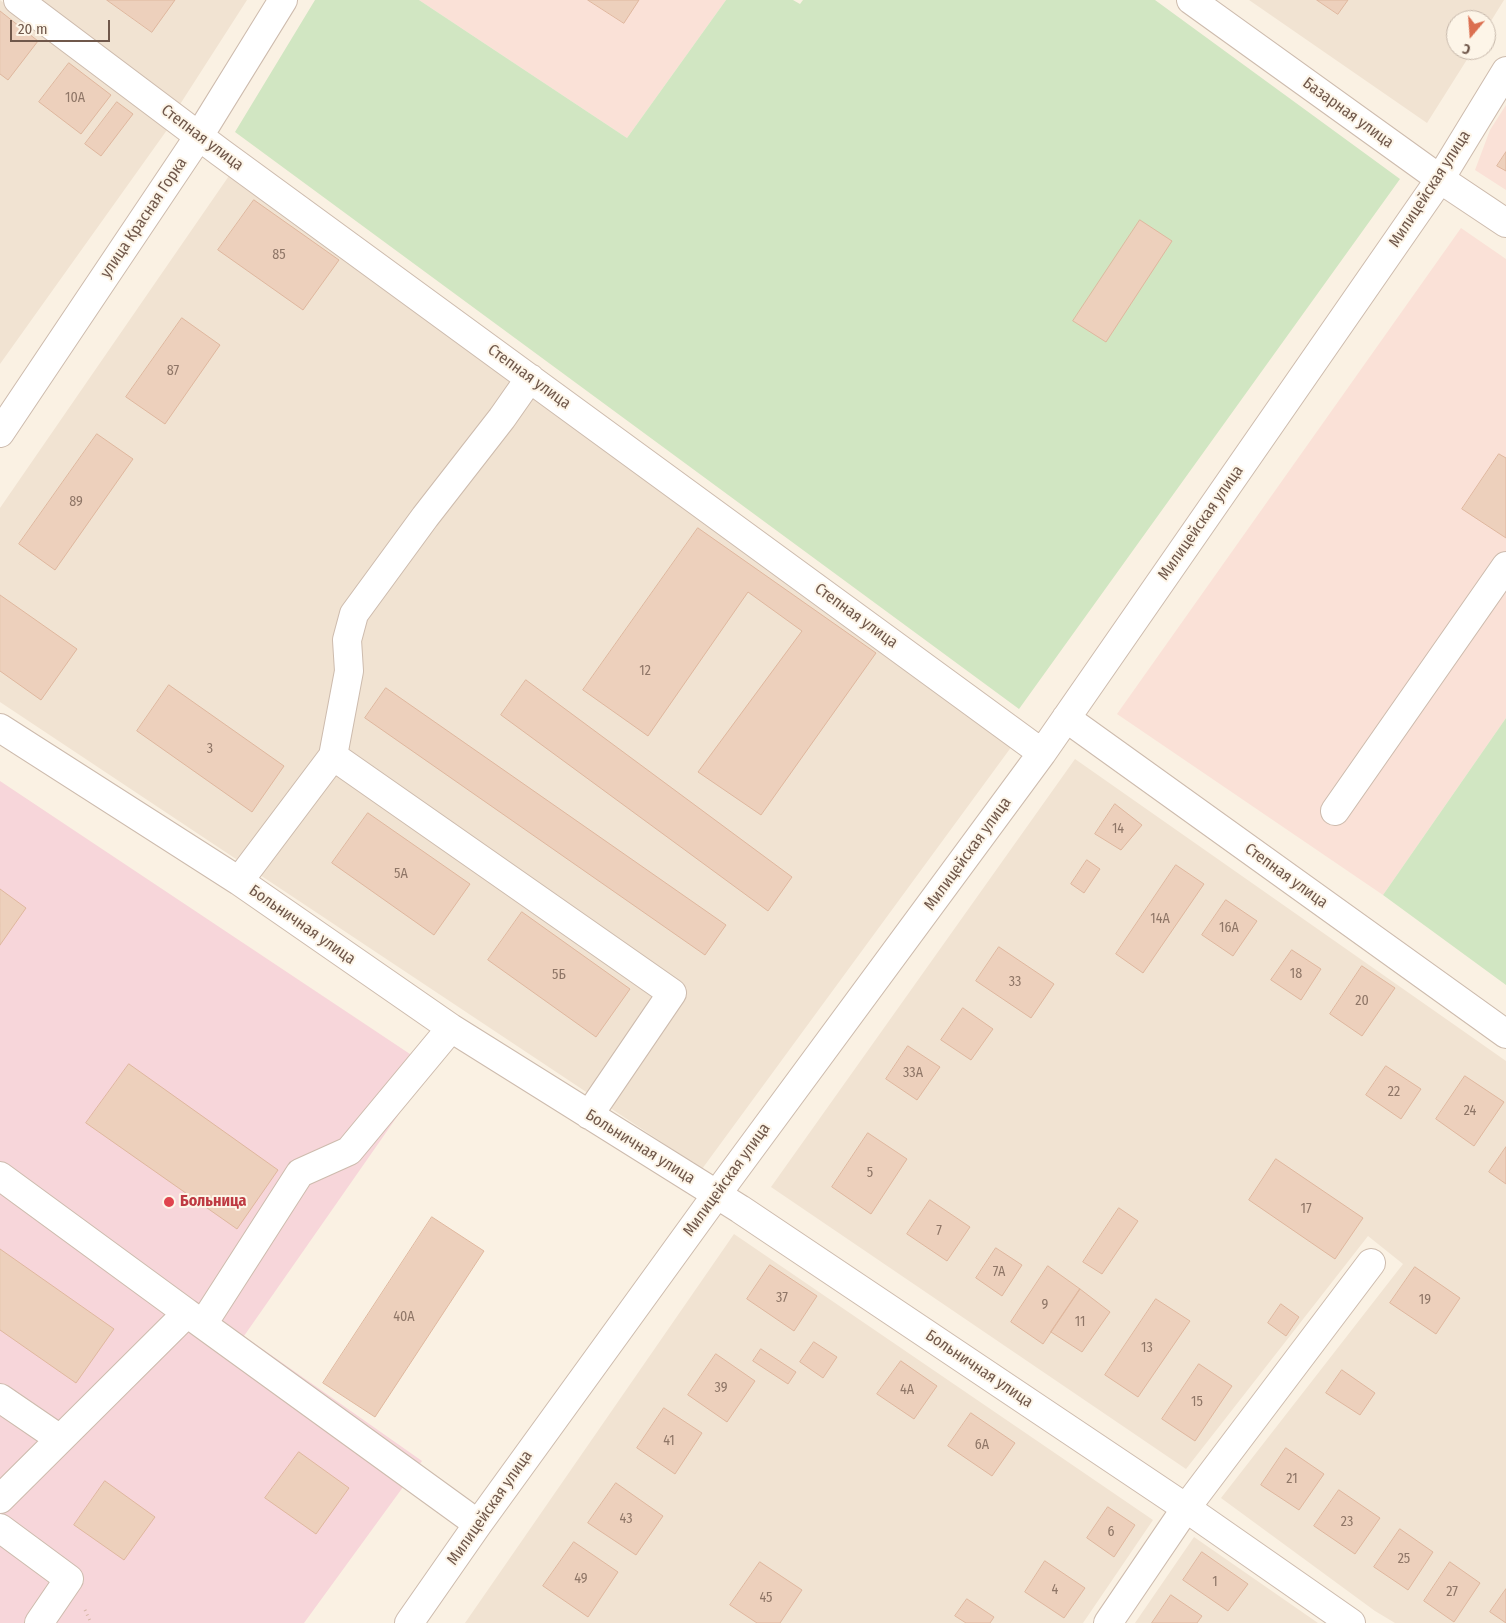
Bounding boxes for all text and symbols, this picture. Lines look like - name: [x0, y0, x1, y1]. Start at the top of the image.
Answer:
- scale bar: [12, 10, 112, 42]
- north arrow: [1446, 10, 1496, 60]
- text: 20 m: [18, 20, 48, 38]
- text: С: [1460, 40, 1473, 58]
- street label: Базарная улица: [1299, 74, 1397, 152]
- house number: 10А: [65, 90, 85, 106]
- street label: Степная улица: [157, 101, 247, 175]
- street label: Милицейская улица: [1385, 127, 1475, 251]
- street label: улица Красная Горка: [97, 154, 191, 282]
- house number: 85: [272, 247, 286, 263]
- street label: Степная улица: [484, 340, 574, 414]
- house number: 87: [167, 363, 179, 379]
- street label: Милицейская улица: [1154, 462, 1248, 584]
- house number: 89: [69, 494, 83, 510]
- street label: Степная улица: [811, 579, 901, 653]
- house number: 12: [639, 663, 651, 679]
- house number: 3: [207, 741, 213, 757]
- street label: Милицейская улица: [920, 794, 1016, 914]
- house number: 14: [1112, 821, 1124, 837]
- street label: Степная улица: [1241, 839, 1331, 913]
- house number: 5А: [394, 866, 408, 882]
- street label: Больничная улица: [245, 881, 359, 969]
- house number: 14А: [1150, 911, 1170, 927]
- house number: 16А: [1219, 920, 1239, 936]
- house number: 18: [1290, 966, 1302, 982]
- house number: 5Б: [552, 967, 566, 983]
- house number: 33: [1009, 974, 1021, 990]
- house number: 20: [1355, 993, 1369, 1009]
- house number: 33А: [903, 1065, 923, 1081]
- house number: 22: [1388, 1084, 1400, 1100]
- house number: 24: [1464, 1103, 1476, 1119]
- street label: Больничная улица: [582, 1106, 698, 1188]
- street label: Милицейская улица: [679, 1120, 775, 1240]
- house number: 5: [867, 1165, 873, 1181]
- place label: Больница: [180, 1192, 247, 1212]
- marker: Больница: [162, 1195, 176, 1209]
- house number: 17: [1300, 1201, 1312, 1217]
- house number: 7: [936, 1223, 942, 1239]
- house number: 7А: [993, 1264, 1005, 1280]
- house number: 37: [776, 1290, 788, 1306]
- house number: 19: [1419, 1292, 1431, 1308]
- house number: 9: [1042, 1297, 1048, 1313]
- house number: 40А: [393, 1309, 415, 1325]
- house number: 11: [1075, 1314, 1085, 1330]
- street label: Больничная улица: [922, 1326, 1036, 1412]
- house number: 13: [1141, 1340, 1153, 1356]
- house number: 39: [715, 1380, 727, 1396]
- house number: 4А: [900, 1382, 914, 1398]
- house number: 15: [1191, 1394, 1203, 1410]
- house number: 41: [663, 1433, 675, 1449]
- house number: 6А: [975, 1437, 989, 1453]
- street label: Милицейская улица: [443, 1447, 537, 1569]
- house number: 21: [1286, 1471, 1298, 1487]
- house number: 43: [620, 1511, 632, 1527]
- house number: 23: [1341, 1514, 1353, 1530]
- house number: 6: [1108, 1524, 1114, 1540]
- house number: 25: [1398, 1551, 1410, 1567]
- house number: 49: [574, 1571, 588, 1587]
- house number: 1: [1212, 1574, 1218, 1590]
- house number: 4: [1052, 1582, 1058, 1598]
- house number: 27: [1446, 1584, 1458, 1600]
- house number: 45: [759, 1590, 773, 1606]

